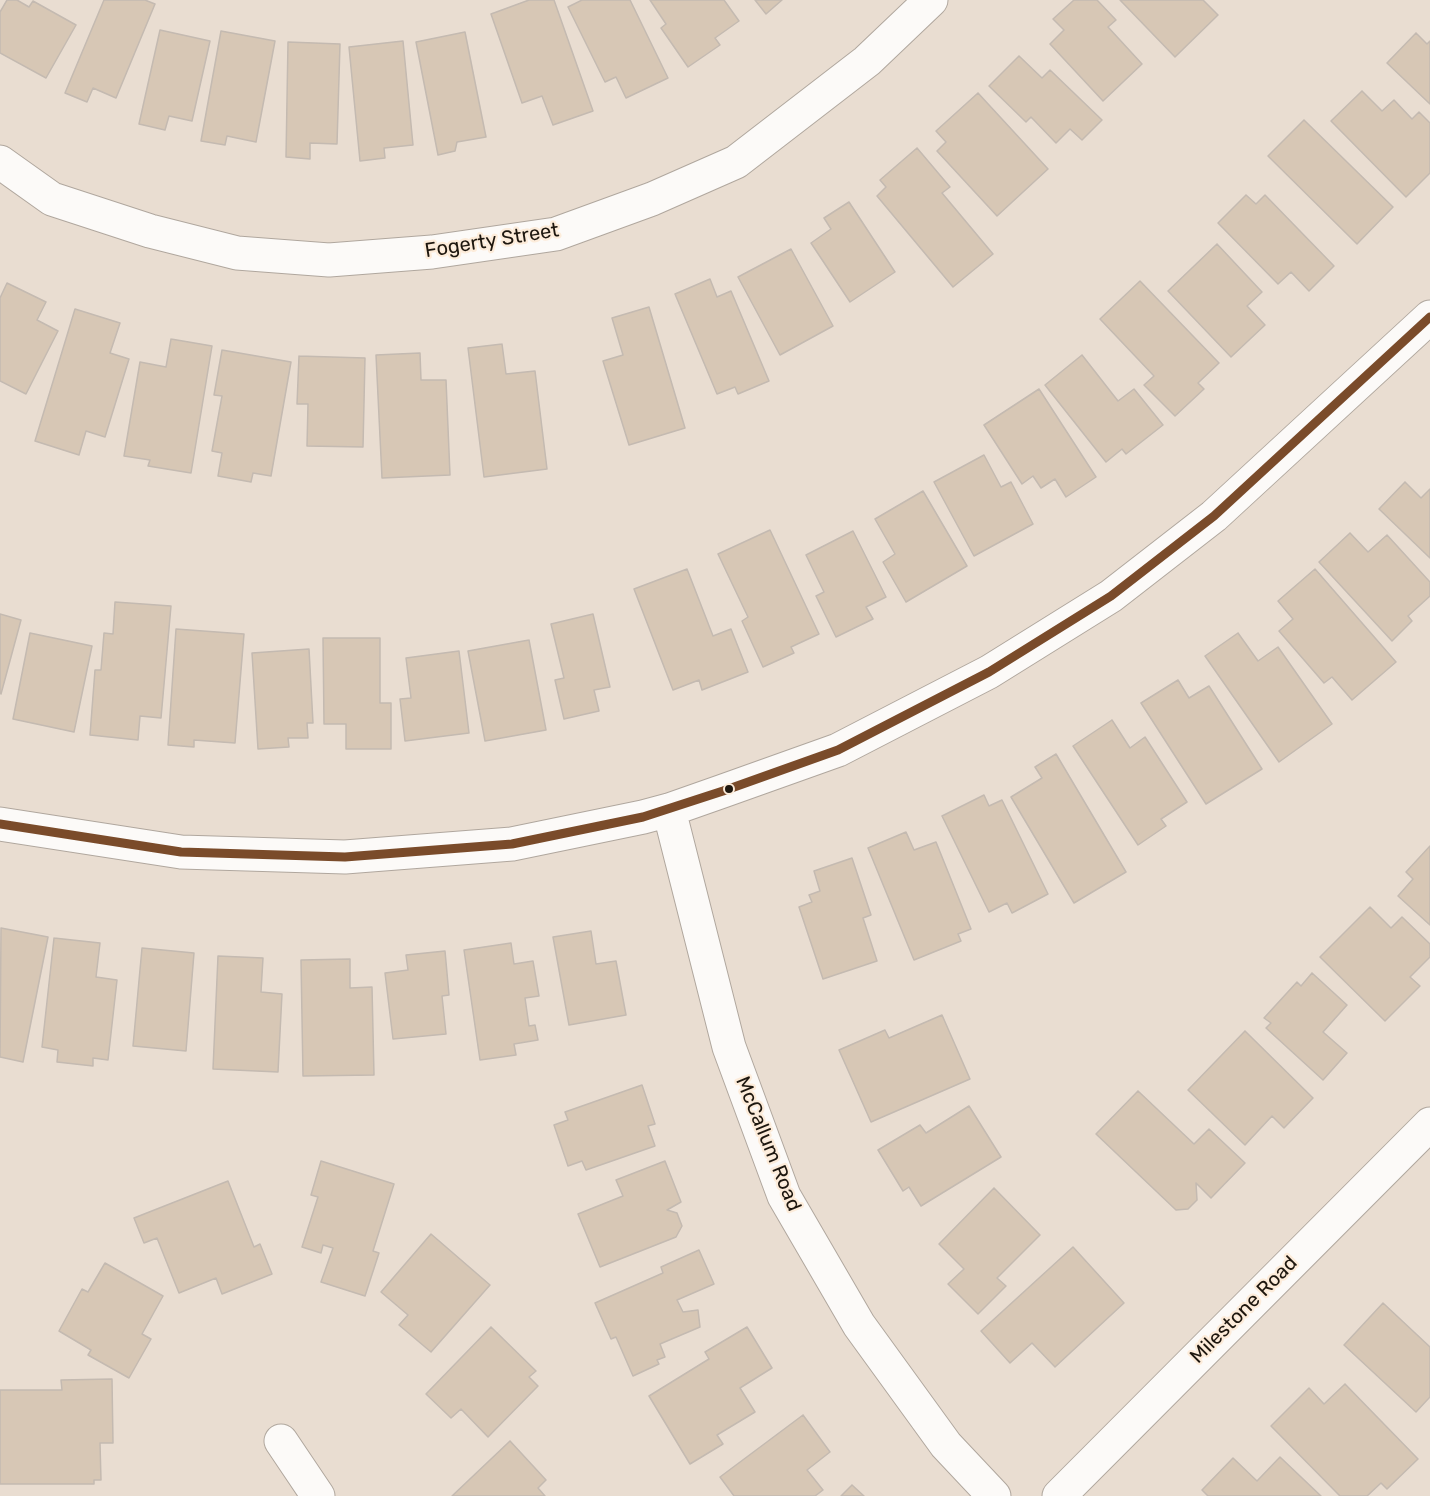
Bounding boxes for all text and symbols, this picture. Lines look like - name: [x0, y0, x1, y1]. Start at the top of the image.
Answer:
- street label: Fogerty Street: [423, 219, 561, 263]
- unlabelled marker: [723, 783, 735, 795]
- street label: McCallum Road: [730, 1073, 806, 1215]
- street label: Milestone Road: [1185, 1251, 1303, 1369]

